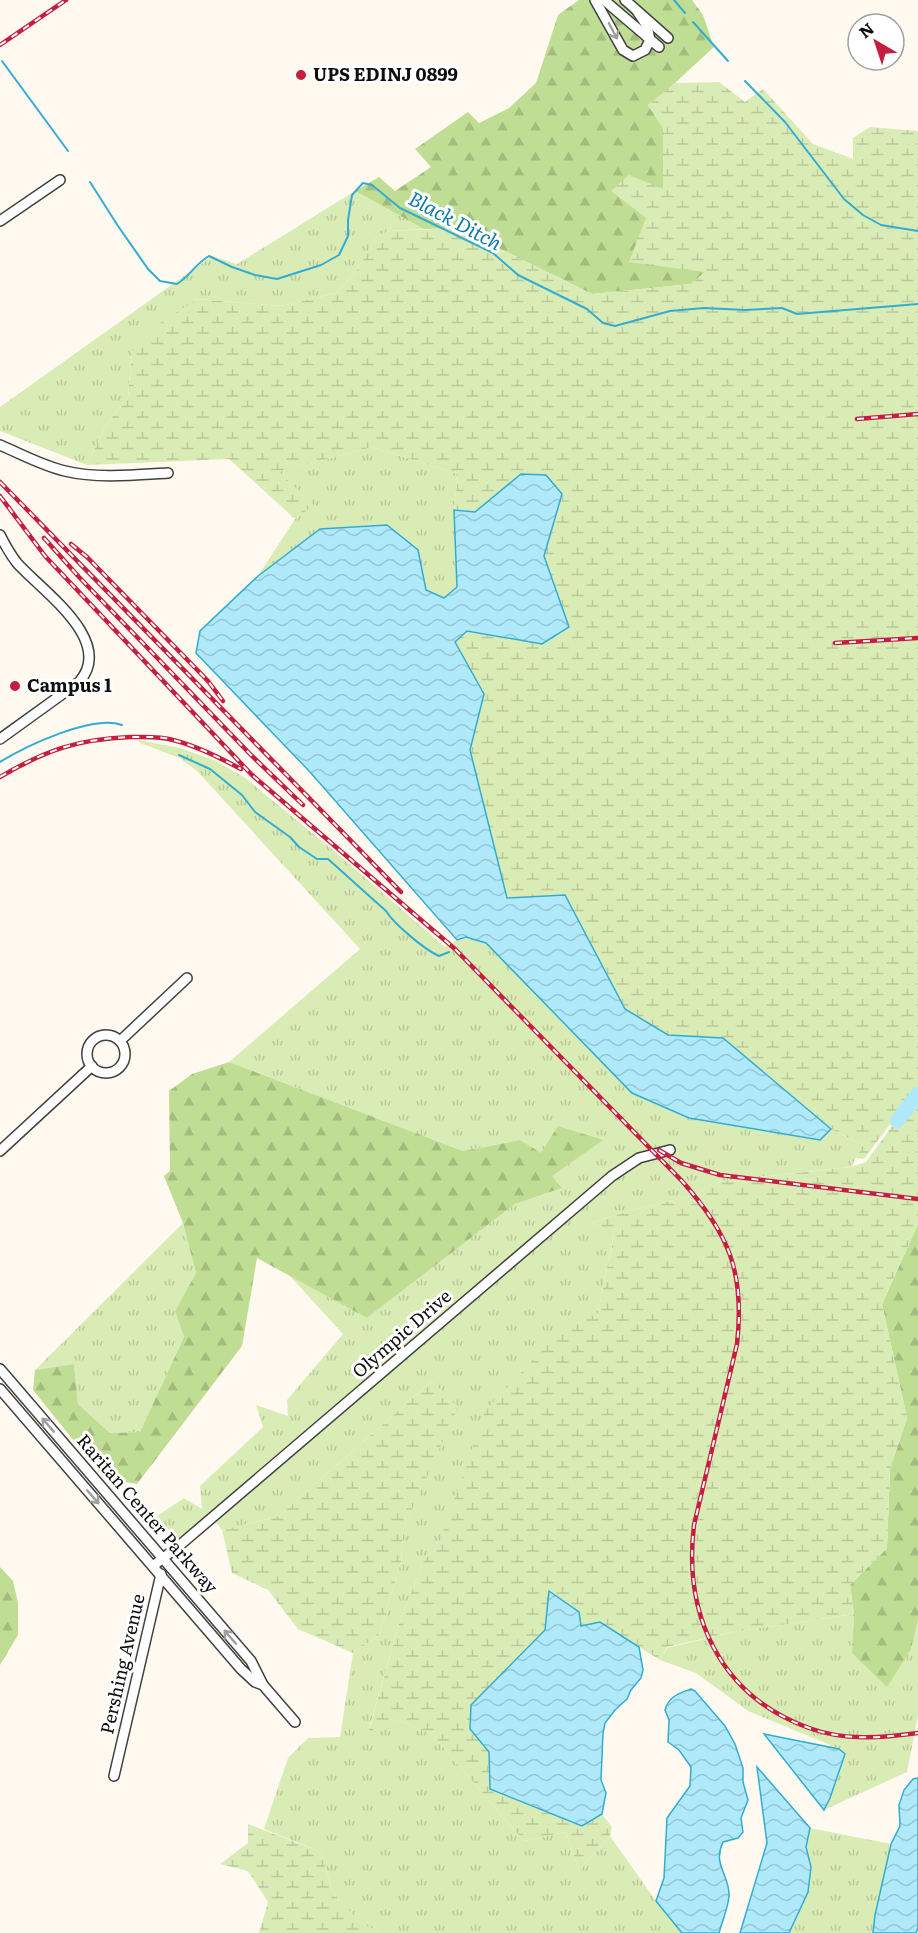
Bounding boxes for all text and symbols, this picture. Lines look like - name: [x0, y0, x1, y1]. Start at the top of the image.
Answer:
- north arrow: [846, 12, 906, 72]
- text: N: [853, 16, 879, 43]
- one-way arrow: [608, 22, 619, 40]
- place label: UPS EDINJ 0899: [313, 60, 458, 87]
- marker: UPS EDINJ 0899: [294, 68, 308, 82]
- water label: Black Ditch: [404, 182, 508, 257]
- place label: Campus 1: [27, 671, 112, 698]
- marker: Campus 1: [8, 679, 22, 693]
- street label: Olympic Drive: [346, 1282, 456, 1384]
- one-way arrow: [42, 1417, 55, 1433]
- street label: Raritan Center Parkway: [71, 1427, 226, 1599]
- one-way arrow: [86, 1489, 100, 1504]
- street label: Pershing Avenue: [92, 1591, 151, 1737]
- one-way arrow: [223, 1630, 237, 1645]

